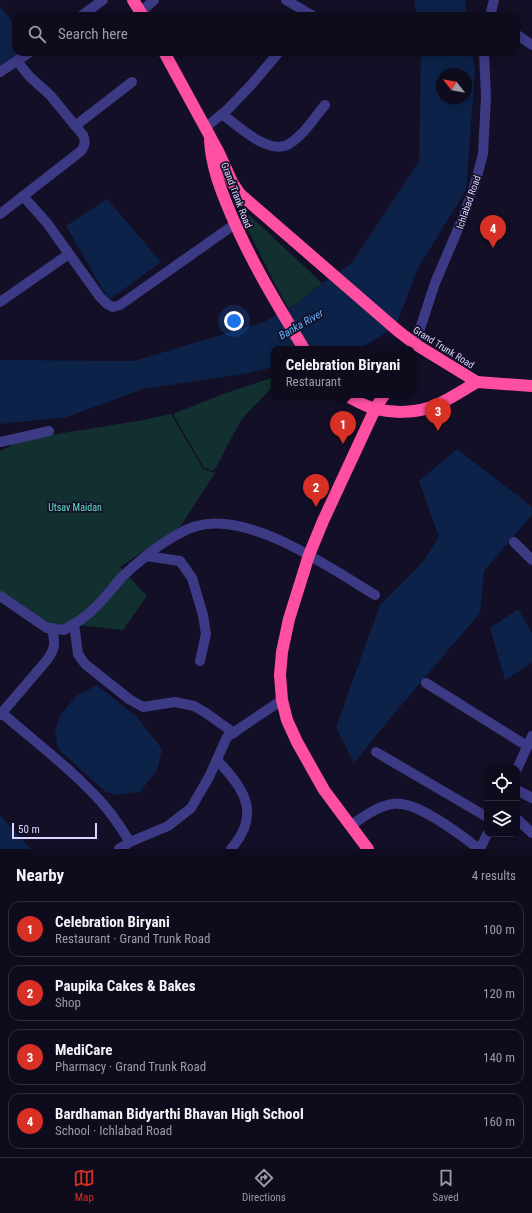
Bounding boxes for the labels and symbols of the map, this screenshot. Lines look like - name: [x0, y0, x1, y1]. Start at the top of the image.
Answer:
- north arrow: [436, 68, 472, 104]
- street label: Grand Trank Road: [219, 161, 254, 230]
- street label: Ichlabad Road: [454, 174, 483, 230]
- pin: 4: [480, 215, 506, 248]
- water label: Banka River: [277, 306, 327, 342]
- your location: [224, 311, 244, 331]
- street label: Grand Trunk Road: [411, 324, 476, 371]
- pin: 3: [425, 398, 451, 431]
- pin: 1: [330, 411, 356, 444]
- pin: 2: [303, 474, 329, 507]
- park label: Utsav Maidan: [48, 502, 102, 513]
- scale bar: [12, 821, 97, 840]

